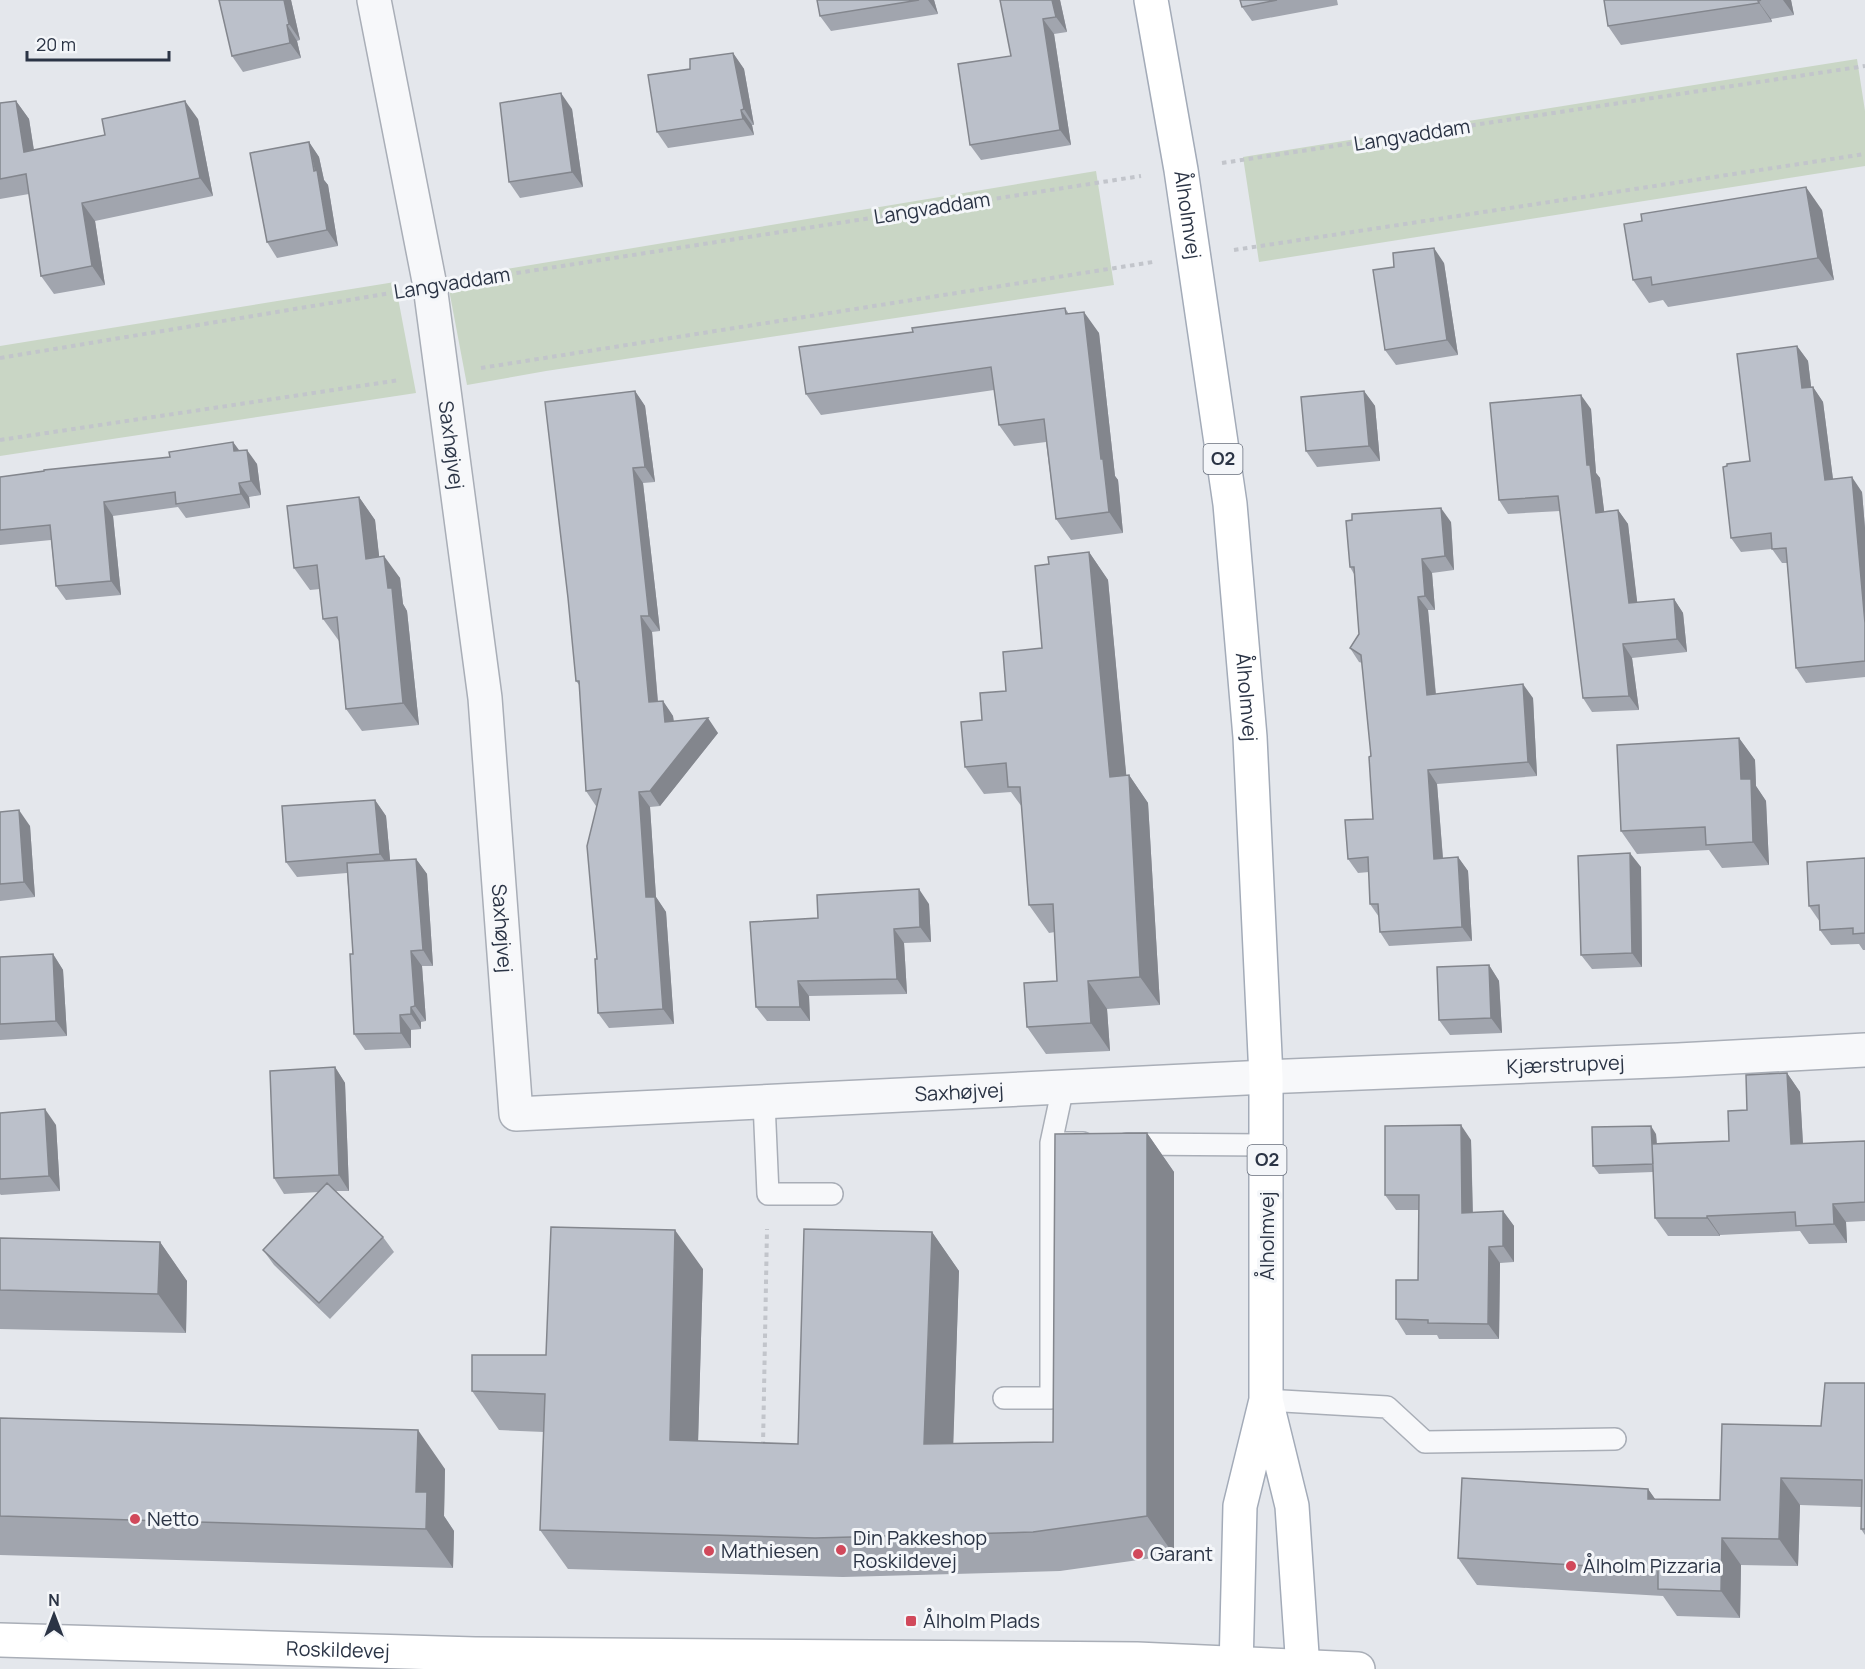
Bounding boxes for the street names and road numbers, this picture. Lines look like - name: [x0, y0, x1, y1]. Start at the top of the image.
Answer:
- street label: Langvaddam: [1352, 112, 1472, 157]
- street label: Ålholmvej: [1168, 169, 1208, 261]
- street label: Langvaddam: [872, 185, 992, 230]
- street label: Langvaddam: [392, 260, 512, 305]
- street label: Saxhøjvej: [432, 399, 471, 491]
- road number: O2: [1204, 444, 1242, 474]
- street label: Ålholmvej: [1230, 651, 1264, 742]
- street label: Saxhøjvej: [486, 883, 519, 974]
- street label: Kjærstrupvej: [1506, 1048, 1625, 1080]
- street label: Saxhøjvej: [914, 1076, 1004, 1107]
- road number: O2: [1248, 1145, 1286, 1175]
- street label: Ålholmvej: [1253, 1191, 1280, 1281]
- street label: Roskildevej: [286, 1634, 390, 1664]

